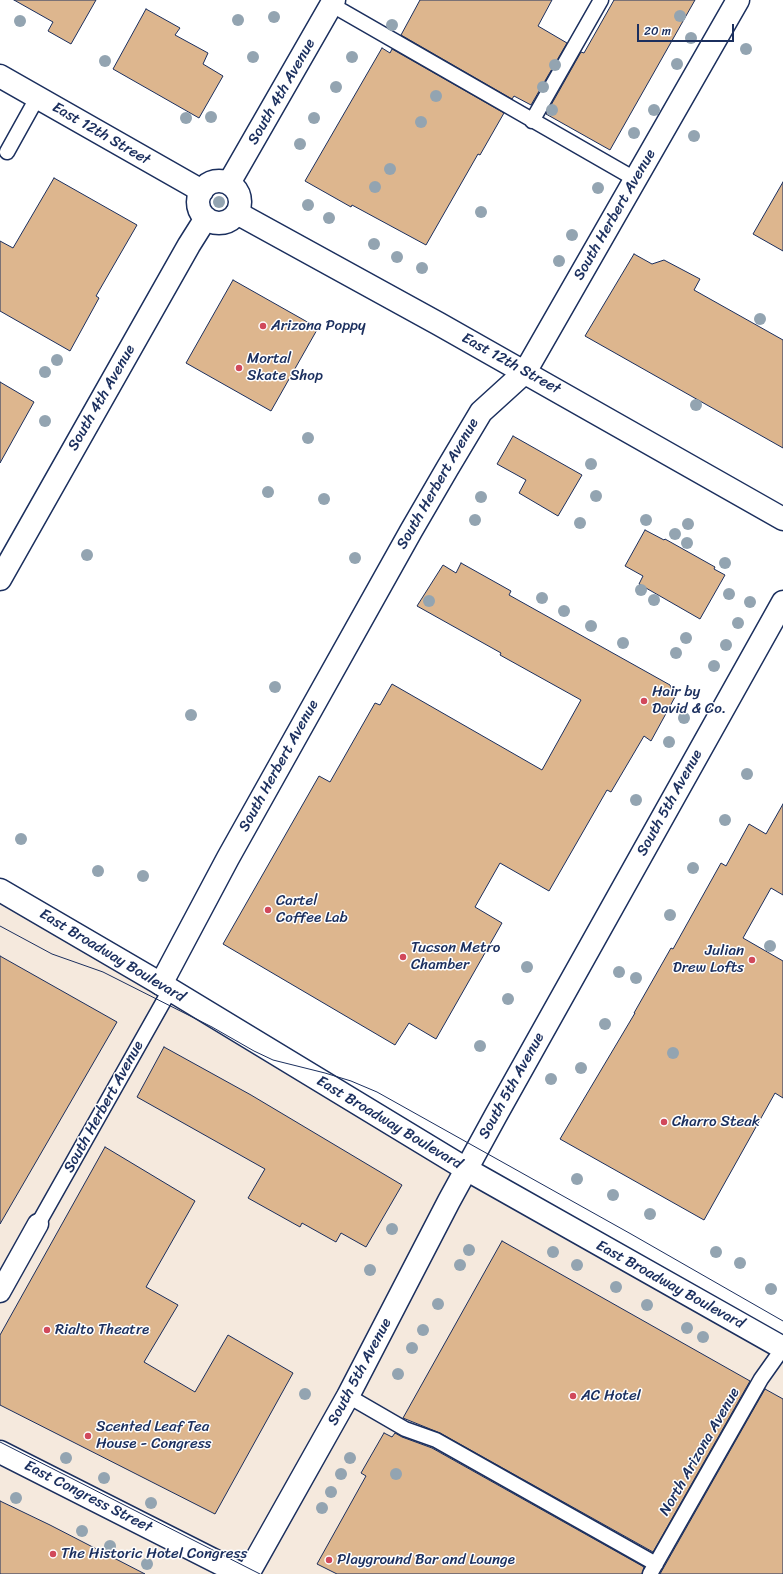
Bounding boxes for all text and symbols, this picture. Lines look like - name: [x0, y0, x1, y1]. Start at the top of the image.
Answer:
- scale bar: [639, 16, 736, 42]
- text: 20 m: [644, 20, 671, 42]
- street label: South 4th Avenue: [244, 36, 320, 148]
- street label: East 12th Street: [49, 99, 153, 169]
- street label: South Herbert Avenue: [570, 146, 660, 284]
- place label: Arizona Poppy: [271, 317, 366, 335]
- marker: Arizona Poppy: [258, 321, 268, 331]
- street label: East 12th Street: [458, 329, 564, 399]
- street label: South 4th Avenue: [64, 342, 140, 454]
- place label: Mortal Skate Shop: [247, 350, 323, 385]
- marker: Mortal Skate Shop: [234, 363, 244, 373]
- street label: South Herbert Avenue: [393, 415, 483, 553]
- place label: Hair by David & Co.: [652, 683, 726, 718]
- marker: Hair by David & Co.: [639, 696, 649, 706]
- street label: South Herbert Avenue: [235, 697, 323, 835]
- street label: South 5th Avenue: [633, 747, 707, 859]
- place label: Cartel Coffee Lab: [276, 892, 348, 927]
- street label: East Broadway Boulevard: [36, 905, 188, 1007]
- marker: Cartel Coffee Lab: [263, 905, 273, 915]
- place label: Tucson Metro Chamber: [411, 939, 500, 974]
- place label: Julian Drew Lofts: [673, 942, 744, 977]
- marker: Tucson Metro Chamber: [398, 952, 408, 962]
- marker: Julian Drew Lofts: [747, 955, 757, 965]
- street label: South 5th Avenue: [475, 1030, 549, 1142]
- street label: South Herbert Avenue: [60, 1038, 148, 1176]
- street label: East Broadway Boulevard: [313, 1072, 465, 1174]
- place label: Charro Steak: [672, 1113, 760, 1131]
- marker: Charro Steak: [659, 1117, 669, 1127]
- street label: East Broadway Boulevard: [593, 1237, 747, 1333]
- street label: South 5th Avenue: [324, 1315, 396, 1429]
- place label: Rialto Theatre: [55, 1321, 149, 1339]
- marker: Rialto Theatre: [42, 1325, 52, 1335]
- street label: North Arizona Avenue: [656, 1385, 744, 1519]
- place label: AC Hotel: [581, 1387, 641, 1405]
- marker: AC Hotel: [568, 1391, 578, 1401]
- place label: Scented Leaf Tea House - Congress: [96, 1418, 211, 1453]
- marker: Scented Leaf Tea House - Congress: [83, 1431, 93, 1441]
- street label: East Congress Street: [21, 1457, 155, 1537]
- place label: The Historic Hotel Congress: [61, 1545, 247, 1563]
- marker: The Historic Hotel Congress: [48, 1549, 58, 1559]
- place label: Playground Bar and Lounge: [337, 1551, 515, 1569]
- marker: Playground Bar and Lounge: [324, 1555, 334, 1565]

